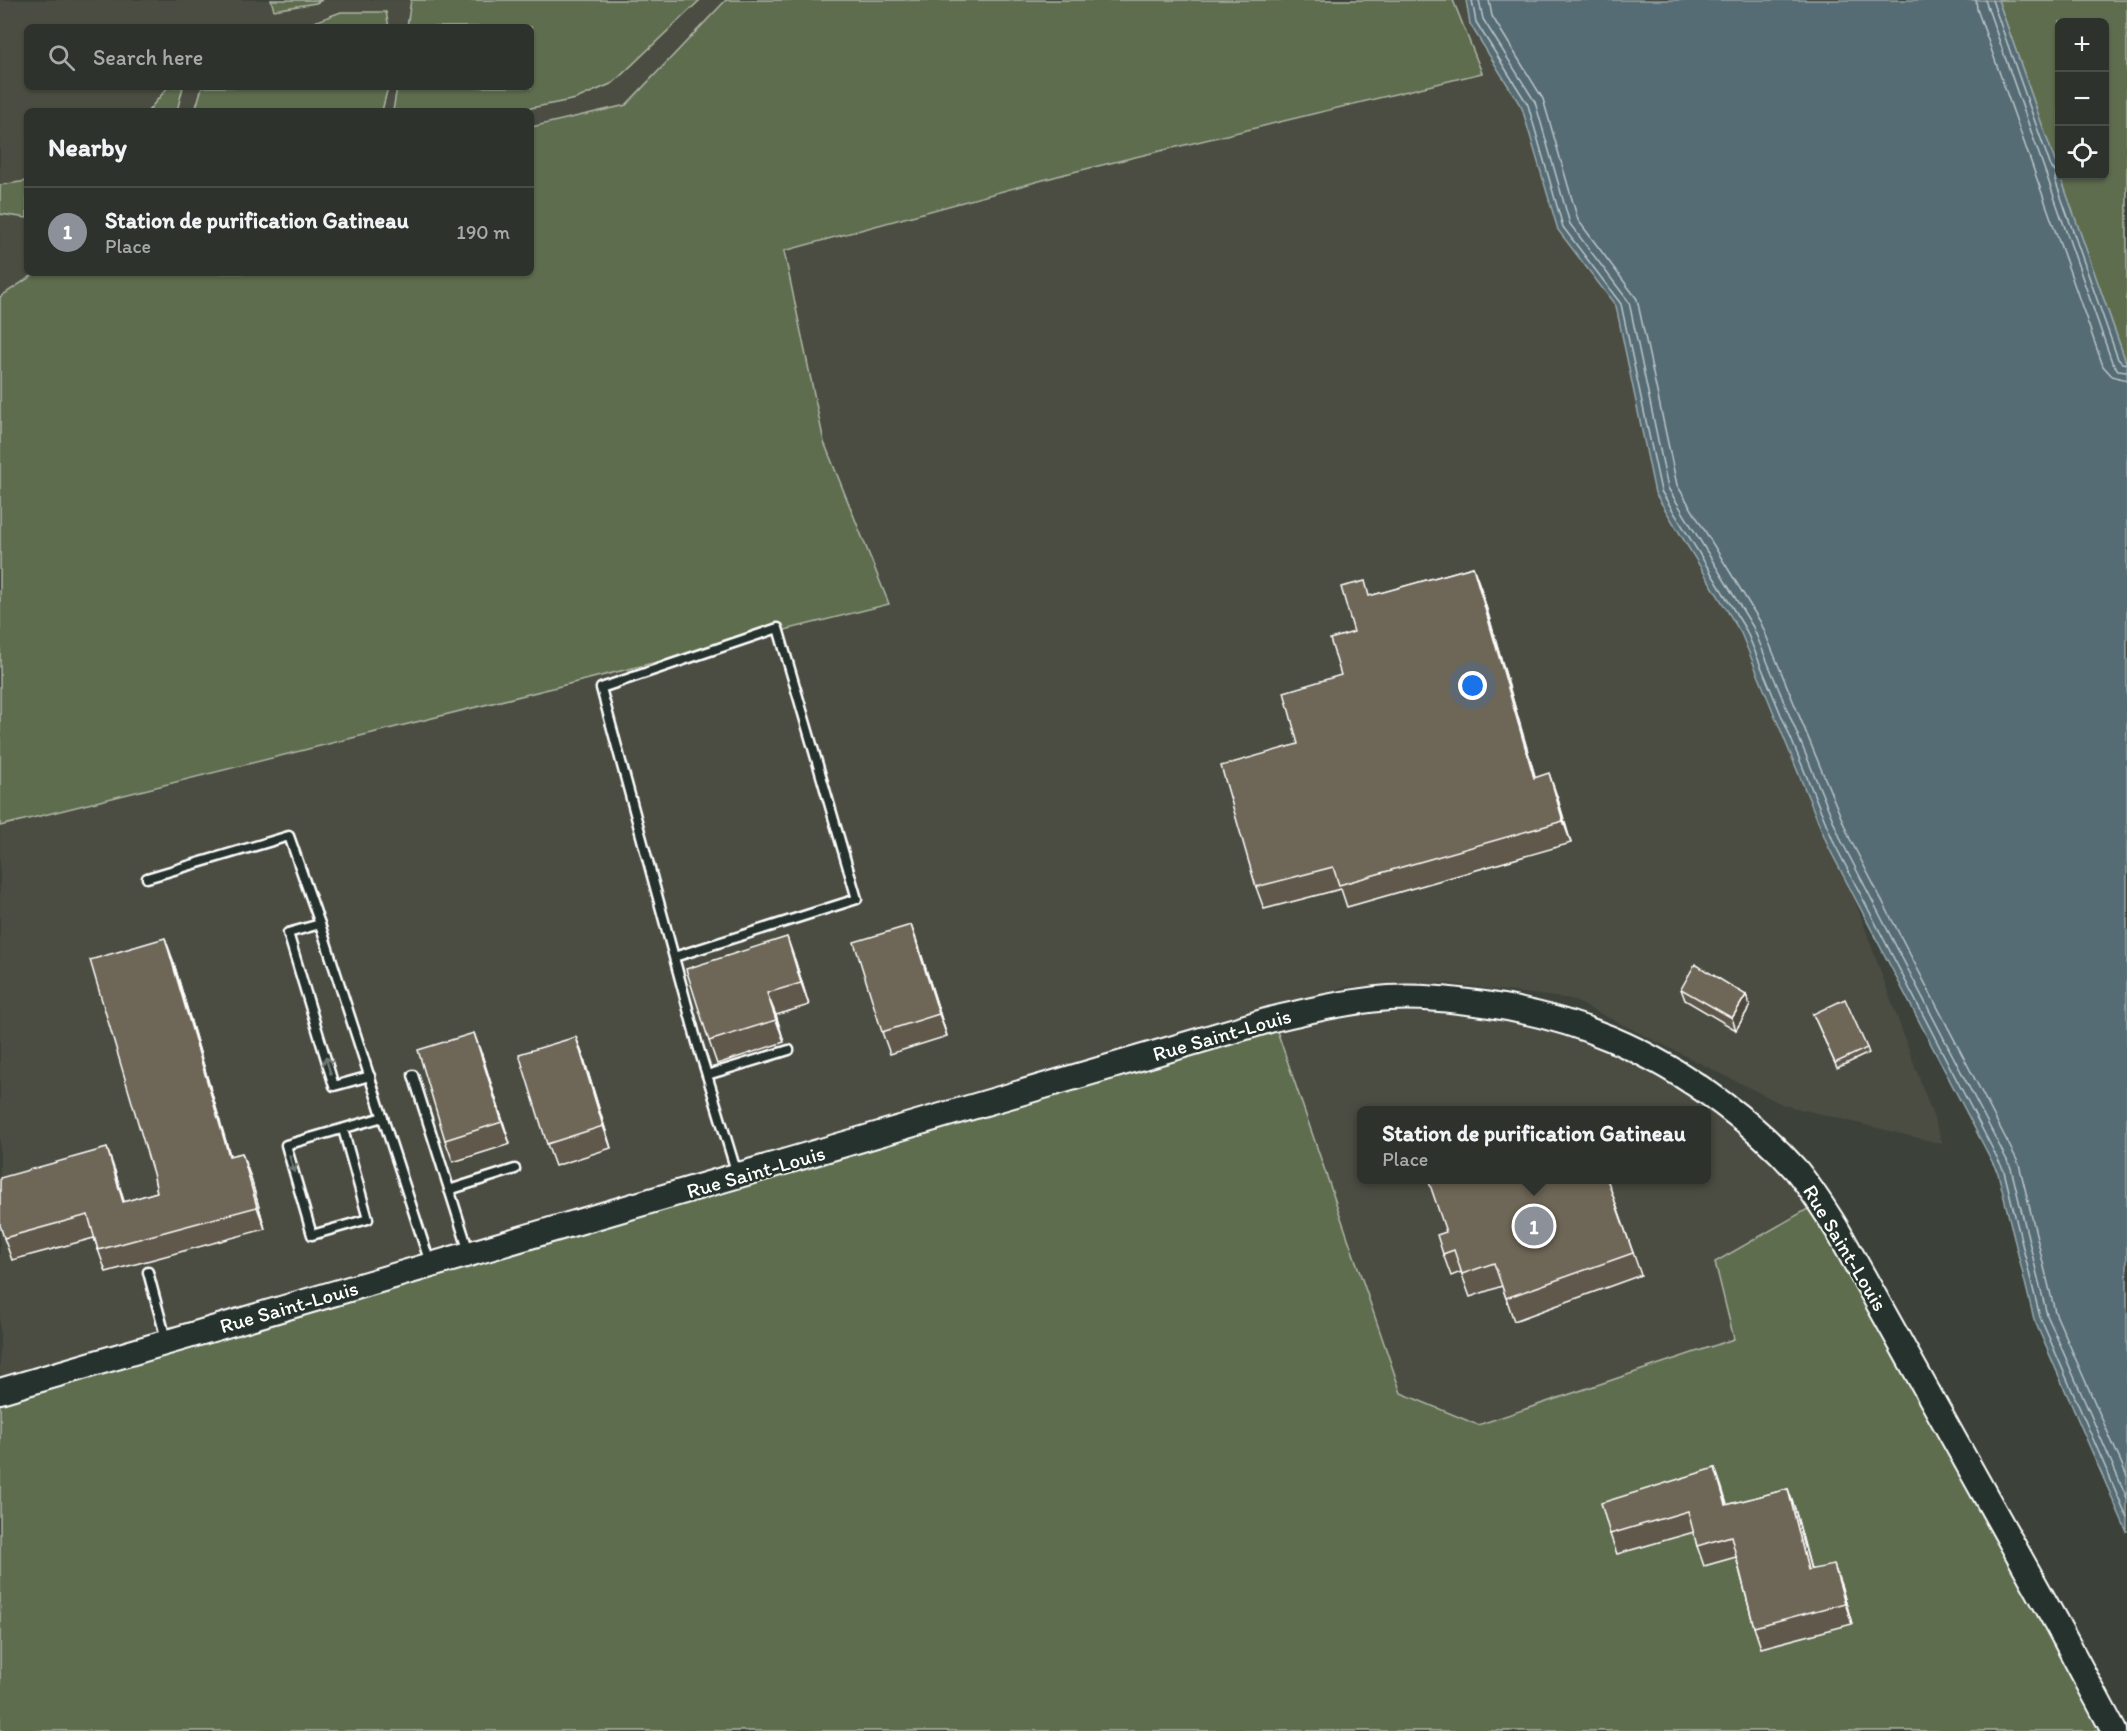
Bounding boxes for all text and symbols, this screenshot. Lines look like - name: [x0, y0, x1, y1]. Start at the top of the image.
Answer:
- map controls: [2055, 18, 2109, 180]
- button: +: [2055, 18, 2109, 72]
- search box: [24, 24, 534, 90]
- icon: search: [45, 41, 78, 74]
- text: Search here: [93, 44, 203, 71]
- button: −: [2055, 72, 2109, 126]
- button: locate: [2055, 126, 2109, 180]
- text: Nearby: [48, 131, 127, 163]
- text: Station de purification Gatineau: [105, 207, 409, 234]
- text: 1: [63, 220, 72, 244]
- text: 190 m: [457, 220, 510, 244]
- text: Place: [105, 234, 151, 258]
- your location: [1458, 671, 1487, 700]
- street label: Rue Saint-Louis: [1150, 1003, 1294, 1066]
- one-way arrow: [322, 1056, 333, 1075]
- popup: [1357, 1106, 1711, 1184]
- text: Station de purification Gatineau: [1382, 1120, 1686, 1147]
- street label: Rue Saint-Louis: [684, 1140, 828, 1203]
- text: Place: [1382, 1147, 1428, 1171]
- one-way arrow: [287, 1154, 298, 1173]
- street label: Rue Saint-Louis: [1798, 1180, 1893, 1315]
- pin: 1: [1514, 1204, 1553, 1248]
- street label: Rue Saint-Louis: [217, 1275, 361, 1338]

